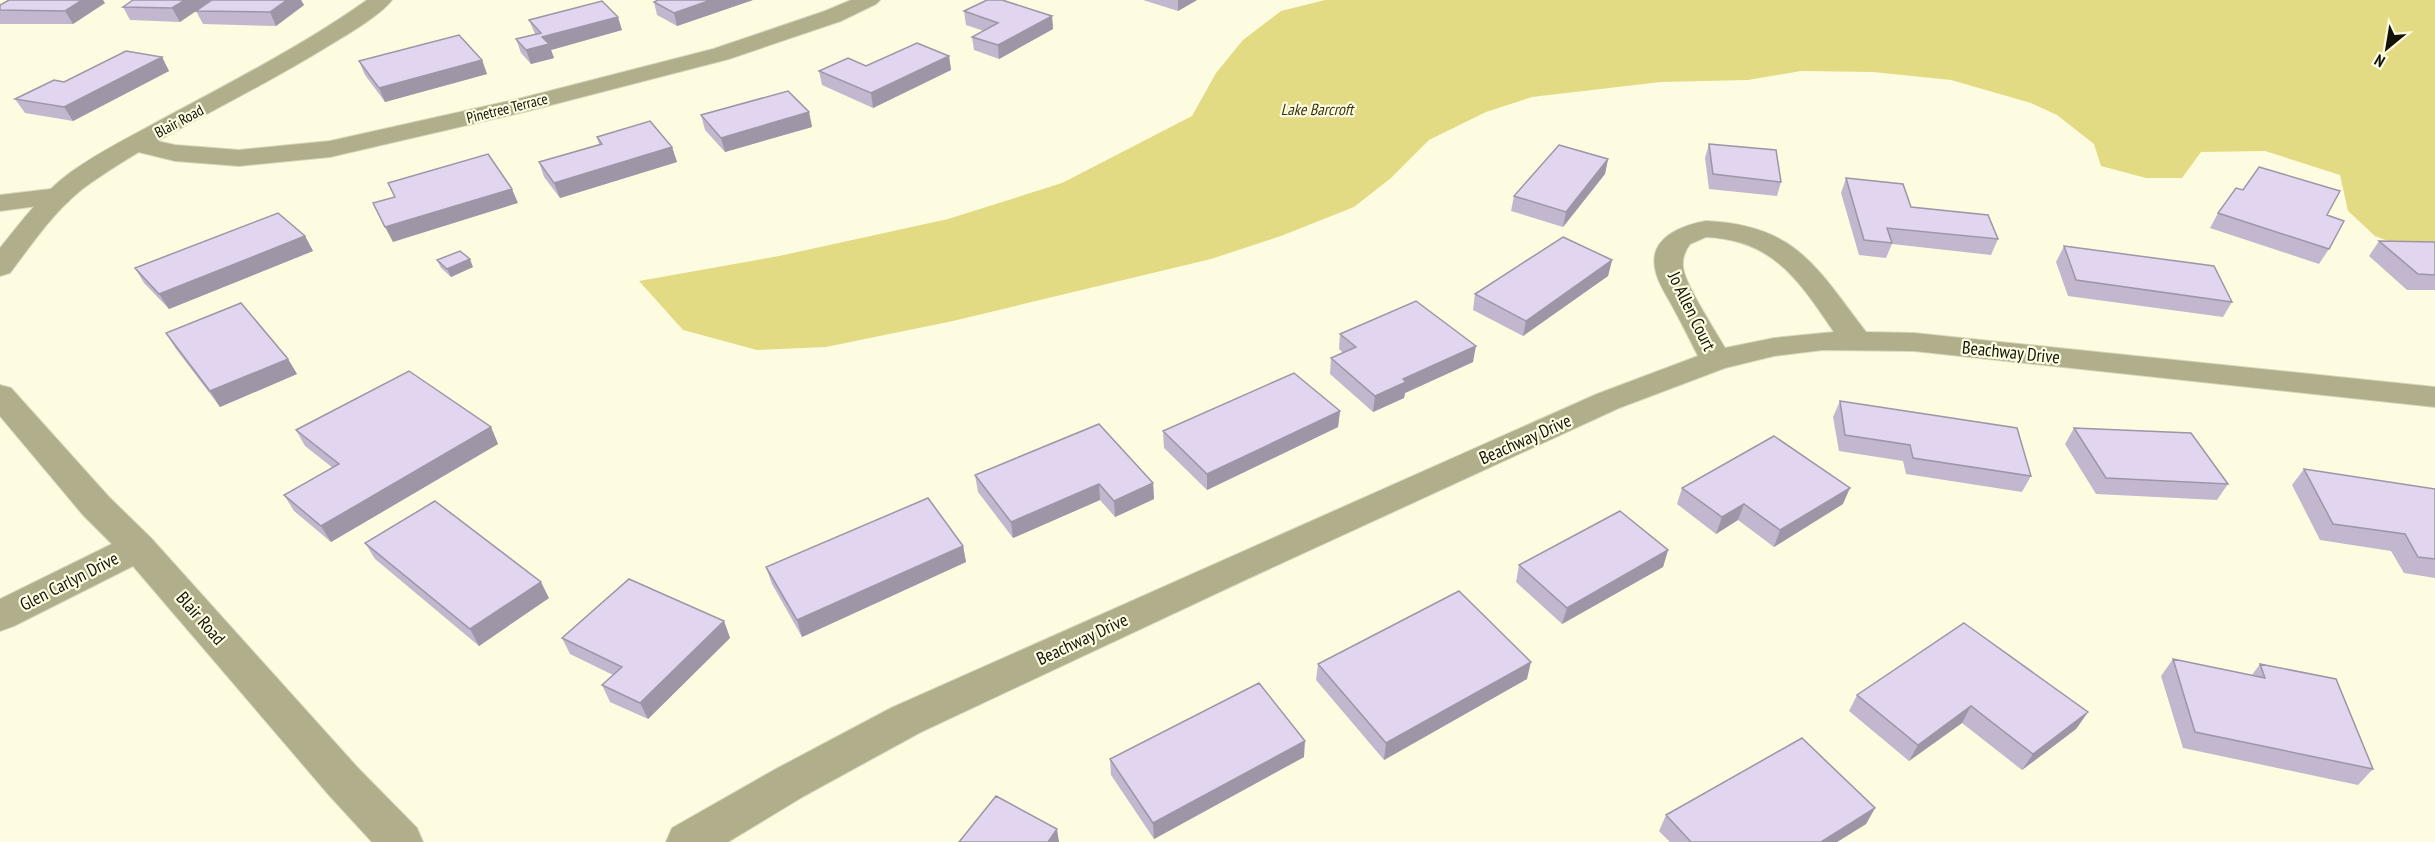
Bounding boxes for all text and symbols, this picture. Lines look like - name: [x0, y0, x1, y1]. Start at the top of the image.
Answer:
- north arrow: [2357, 18, 2417, 78]
- text: N: [2371, 50, 2388, 72]
- street label: Pinetree Terrace: [464, 89, 550, 127]
- water label: Lake Barcroft: [1281, 99, 1355, 119]
- street label: Blair Road: [151, 100, 207, 142]
- street label: Jo Allen Court: [1663, 267, 1721, 354]
- street label: Beachway Drive: [1961, 335, 2061, 369]
- street label: Beachway Drive: [1476, 409, 1574, 469]
- street label: Glen Carlyn Drive: [16, 546, 122, 616]
- street label: Blair Road: [172, 587, 230, 649]
- street label: Beachway Drive: [1033, 608, 1131, 670]

